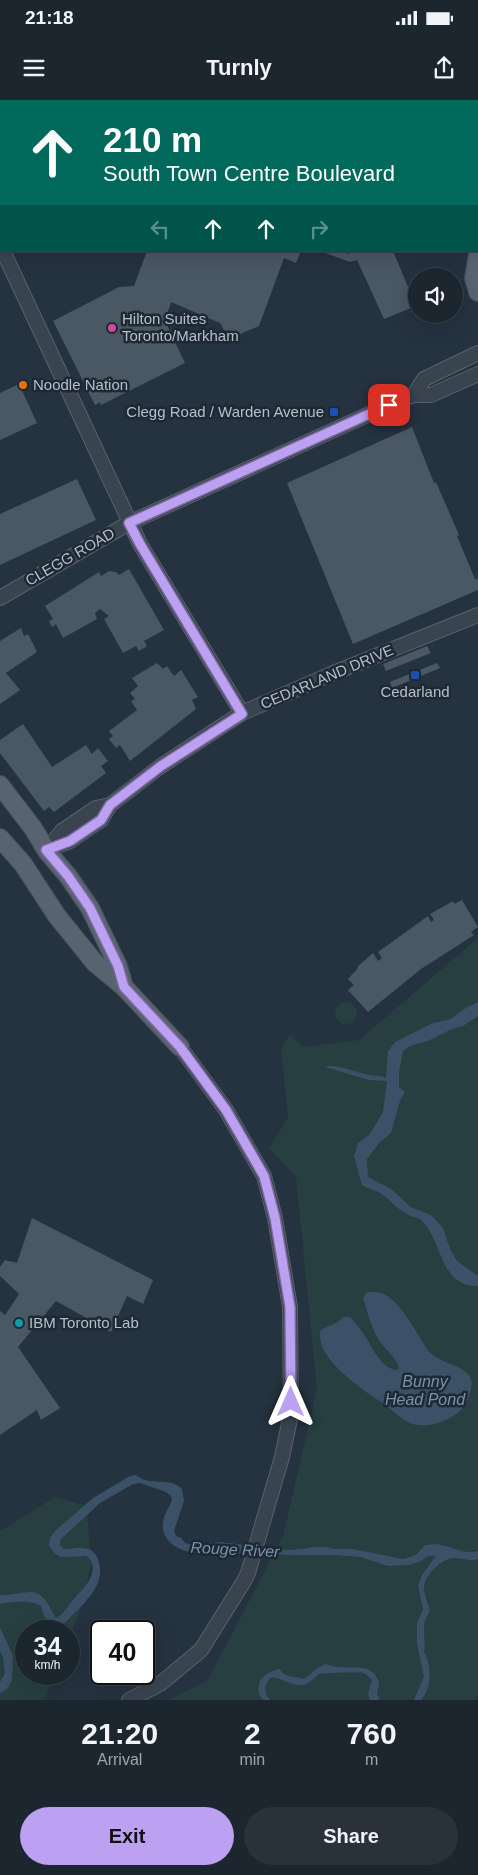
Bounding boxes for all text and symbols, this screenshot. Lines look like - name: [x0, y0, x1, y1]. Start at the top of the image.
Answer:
- text: 21:18: [25, 7, 74, 28]
- icon: menu: [20, 54, 48, 82]
- icon: share: [430, 54, 458, 82]
- text: Turnly: [206, 55, 272, 80]
- icon: ahead: [20, 120, 85, 185]
- text: 210 m: [103, 120, 202, 159]
- text: South Town Centre Boulevard: [103, 161, 395, 186]
- icon: left: [146, 215, 174, 243]
- icon: ahead: [199, 215, 227, 243]
- icon: ahead: [252, 215, 280, 243]
- icon: right: [305, 215, 333, 243]
- map controls: [408, 268, 463, 323]
- button: sound: [408, 268, 463, 323]
- place label: Hilton Suites Toronto/Markham: [122, 310, 239, 344]
- marker: Hilton Suites Toronto/Markham: [106, 322, 118, 334]
- place label: Noodle Nation: [33, 376, 128, 393]
- marker: Noodle Nation: [17, 379, 29, 391]
- pin: [368, 384, 410, 426]
- icon: arrive: [375, 391, 403, 419]
- place label: Clegg Road / Warden Avenue: [126, 403, 324, 420]
- marker: Clegg Road / Warden Avenue: [328, 406, 340, 418]
- street label: CLEGG ROAD: [22, 524, 117, 589]
- street label: CEDARLAND DRIVE: [258, 641, 396, 712]
- marker: Cedarland: [409, 669, 421, 681]
- place label: Cedarland: [380, 683, 450, 700]
- place label: IBM Toronto Lab: [29, 1314, 139, 1331]
- marker: IBM Toronto Lab: [13, 1317, 25, 1329]
- water label: Bunny Head Pond: [385, 1373, 466, 1408]
- position arrow: [264, 1375, 316, 1427]
- water label: Rouge River: [190, 1539, 280, 1560]
- speed limit sign: 40: [90, 1620, 155, 1685]
- text: 34: [34, 1632, 61, 1660]
- text: km/h: [34, 1658, 61, 1672]
- text: 21:20: [81, 1717, 158, 1750]
- text: 2: [244, 1717, 261, 1750]
- text: 760: [347, 1717, 397, 1750]
- text: Arrival: [97, 1751, 142, 1768]
- text: min: [239, 1751, 265, 1768]
- text: m: [365, 1751, 378, 1768]
- button: Exit: [20, 1807, 234, 1865]
- button: Share: [244, 1807, 458, 1865]

